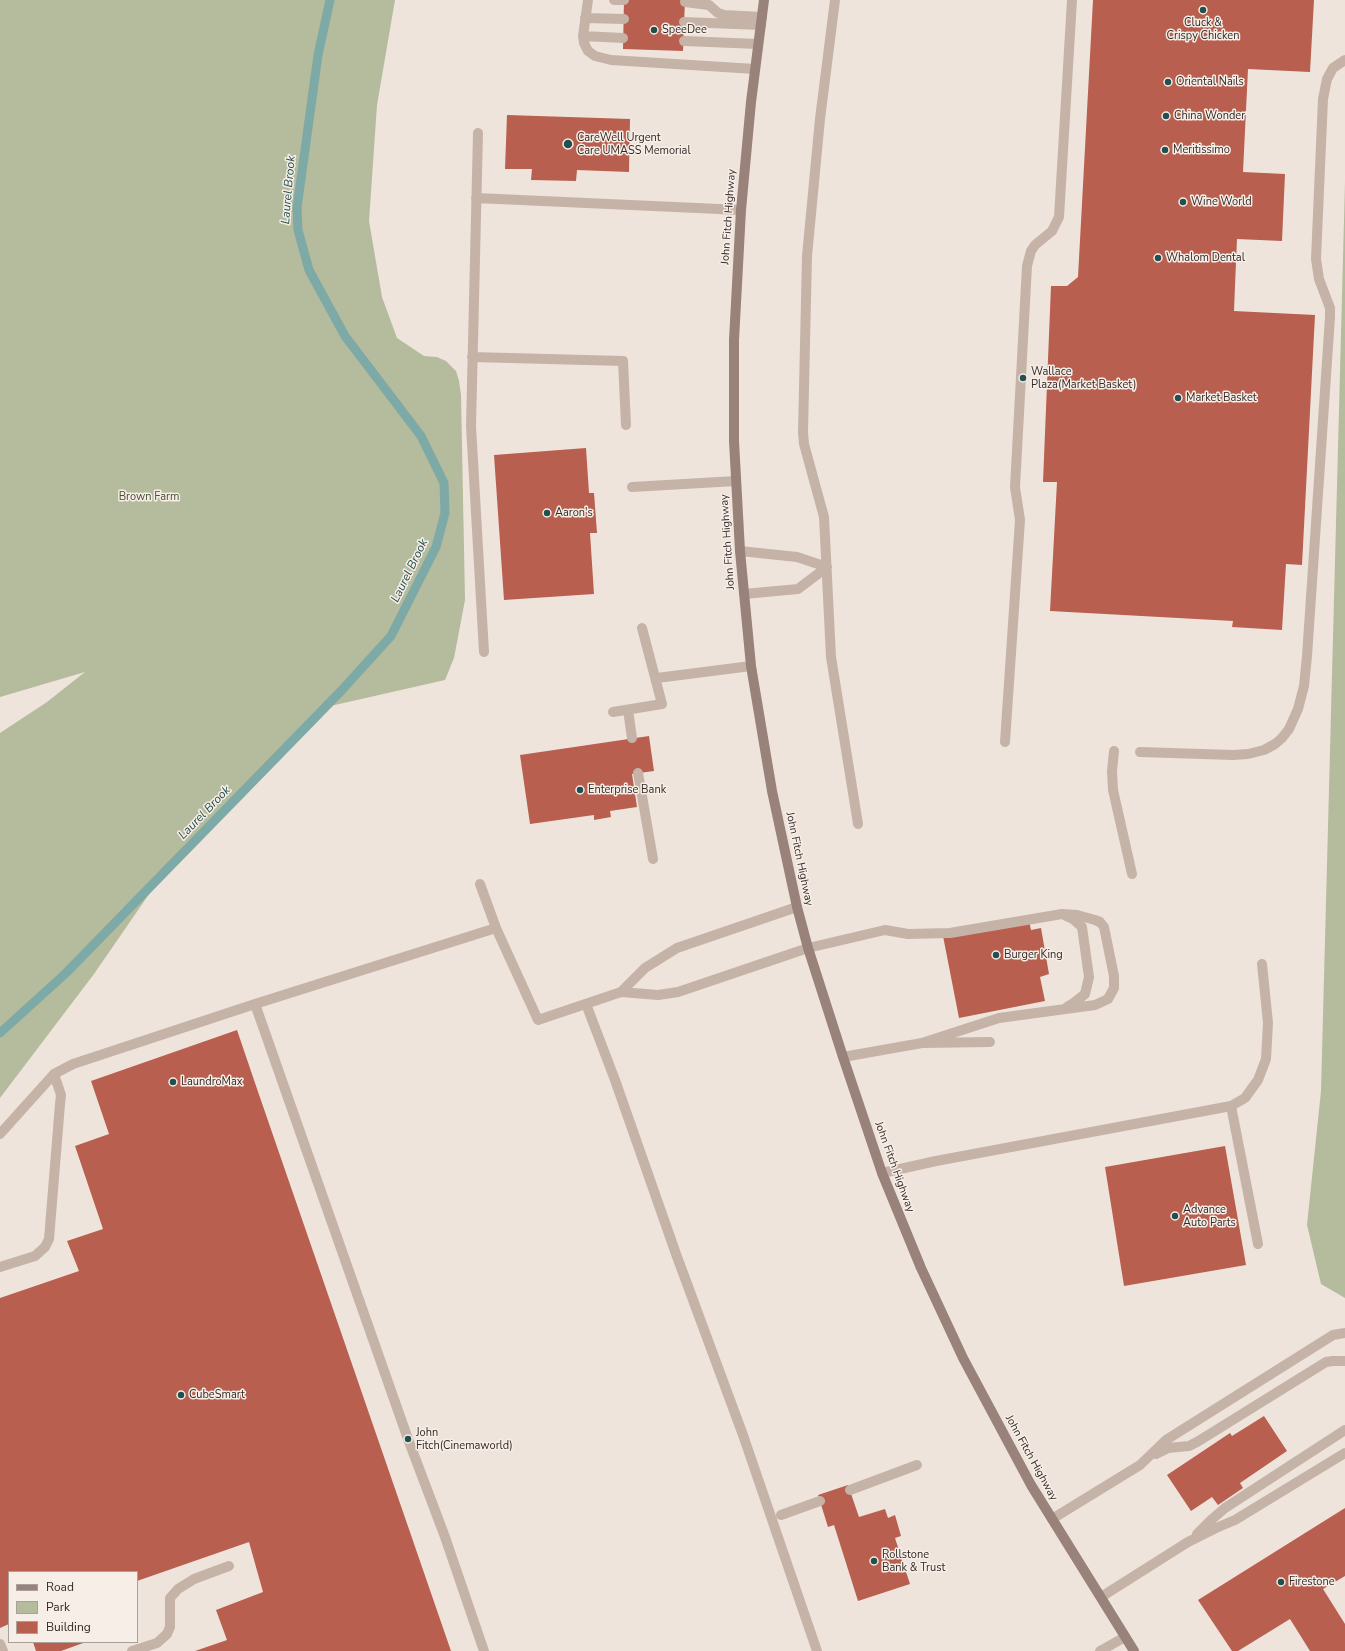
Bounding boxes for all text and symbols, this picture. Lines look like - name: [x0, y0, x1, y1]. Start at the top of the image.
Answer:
- marker: Cluck & Crispy Chicken: [1198, 5, 1208, 15]
- place label: Cluck & Crispy Chicken: [1167, 16, 1239, 42]
- place label: SpeeDee: [662, 23, 707, 37]
- marker: SpeeDee: [649, 25, 659, 35]
- place label: Oriental Nails: [1176, 75, 1244, 89]
- marker: Oriental Nails: [1163, 77, 1173, 87]
- place label: China Wonder: [1174, 109, 1245, 123]
- marker: China Wonder: [1161, 111, 1171, 121]
- place label: CareWell Urgent Care UMASS Memorial: [577, 131, 691, 157]
- marker: CareWell Urgent Care UMASS Memorial: [562, 138, 574, 150]
- place label: Meritissimo: [1173, 143, 1230, 157]
- marker: Meritissimo: [1160, 145, 1170, 155]
- water label: Laurel Brook: [279, 155, 299, 225]
- street label: John Fitch Highway: [719, 169, 739, 265]
- place label: Wine World: [1191, 195, 1252, 209]
- marker: Wine World: [1178, 197, 1188, 207]
- place label: Whalom Dental: [1166, 251, 1245, 265]
- marker: Whalom Dental: [1153, 253, 1163, 263]
- place label: Wallace Plaza(Market Basket): [1031, 365, 1136, 391]
- marker: Wallace Plaza(Market Basket): [1018, 373, 1028, 383]
- place label: Market Basket: [1186, 391, 1257, 405]
- marker: Market Basket: [1173, 393, 1183, 403]
- park label: Brown Farm: [119, 490, 179, 504]
- street label: John Fitch Highway: [718, 494, 738, 590]
- place label: Aaron's: [555, 506, 593, 520]
- marker: Aaron's: [542, 508, 552, 518]
- water label: Laurel Brook: [389, 537, 431, 605]
- water label: Laurel Brook: [176, 783, 234, 843]
- place label: Enterprise Bank: [588, 783, 666, 797]
- marker: Enterprise Bank: [575, 785, 585, 795]
- street label: John Fitch Highway: [783, 811, 815, 907]
- place label: Burger King: [1004, 948, 1063, 962]
- marker: Burger King: [991, 950, 1001, 960]
- place label: LaundroMax: [181, 1075, 243, 1089]
- marker: LaundroMax: [168, 1077, 178, 1087]
- street label: John Fitch Highway: [871, 1120, 917, 1214]
- place label: Advance Auto Parts: [1183, 1203, 1236, 1229]
- marker: Advance Auto Parts: [1170, 1211, 1180, 1221]
- place label: CubeSmart: [189, 1388, 245, 1402]
- marker: CubeSmart: [176, 1390, 186, 1400]
- street label: John Fitch Highway: [1002, 1413, 1060, 1503]
- place label: John Fitch(Cinemaworld): [416, 1426, 513, 1452]
- marker: John Fitch(Cinemaworld): [403, 1434, 413, 1444]
- place label: Rollstone Bank & Trust: [882, 1548, 945, 1574]
- marker: Rollstone Bank & Trust: [869, 1556, 879, 1566]
- legend: [8, 1571, 138, 1643]
- place label: Firestone: [1289, 1575, 1335, 1589]
- marker: Firestone: [1276, 1577, 1286, 1587]
- text: Road: [46, 1579, 74, 1595]
- text: Park: [46, 1599, 70, 1615]
- text: Building: [46, 1619, 91, 1635]

